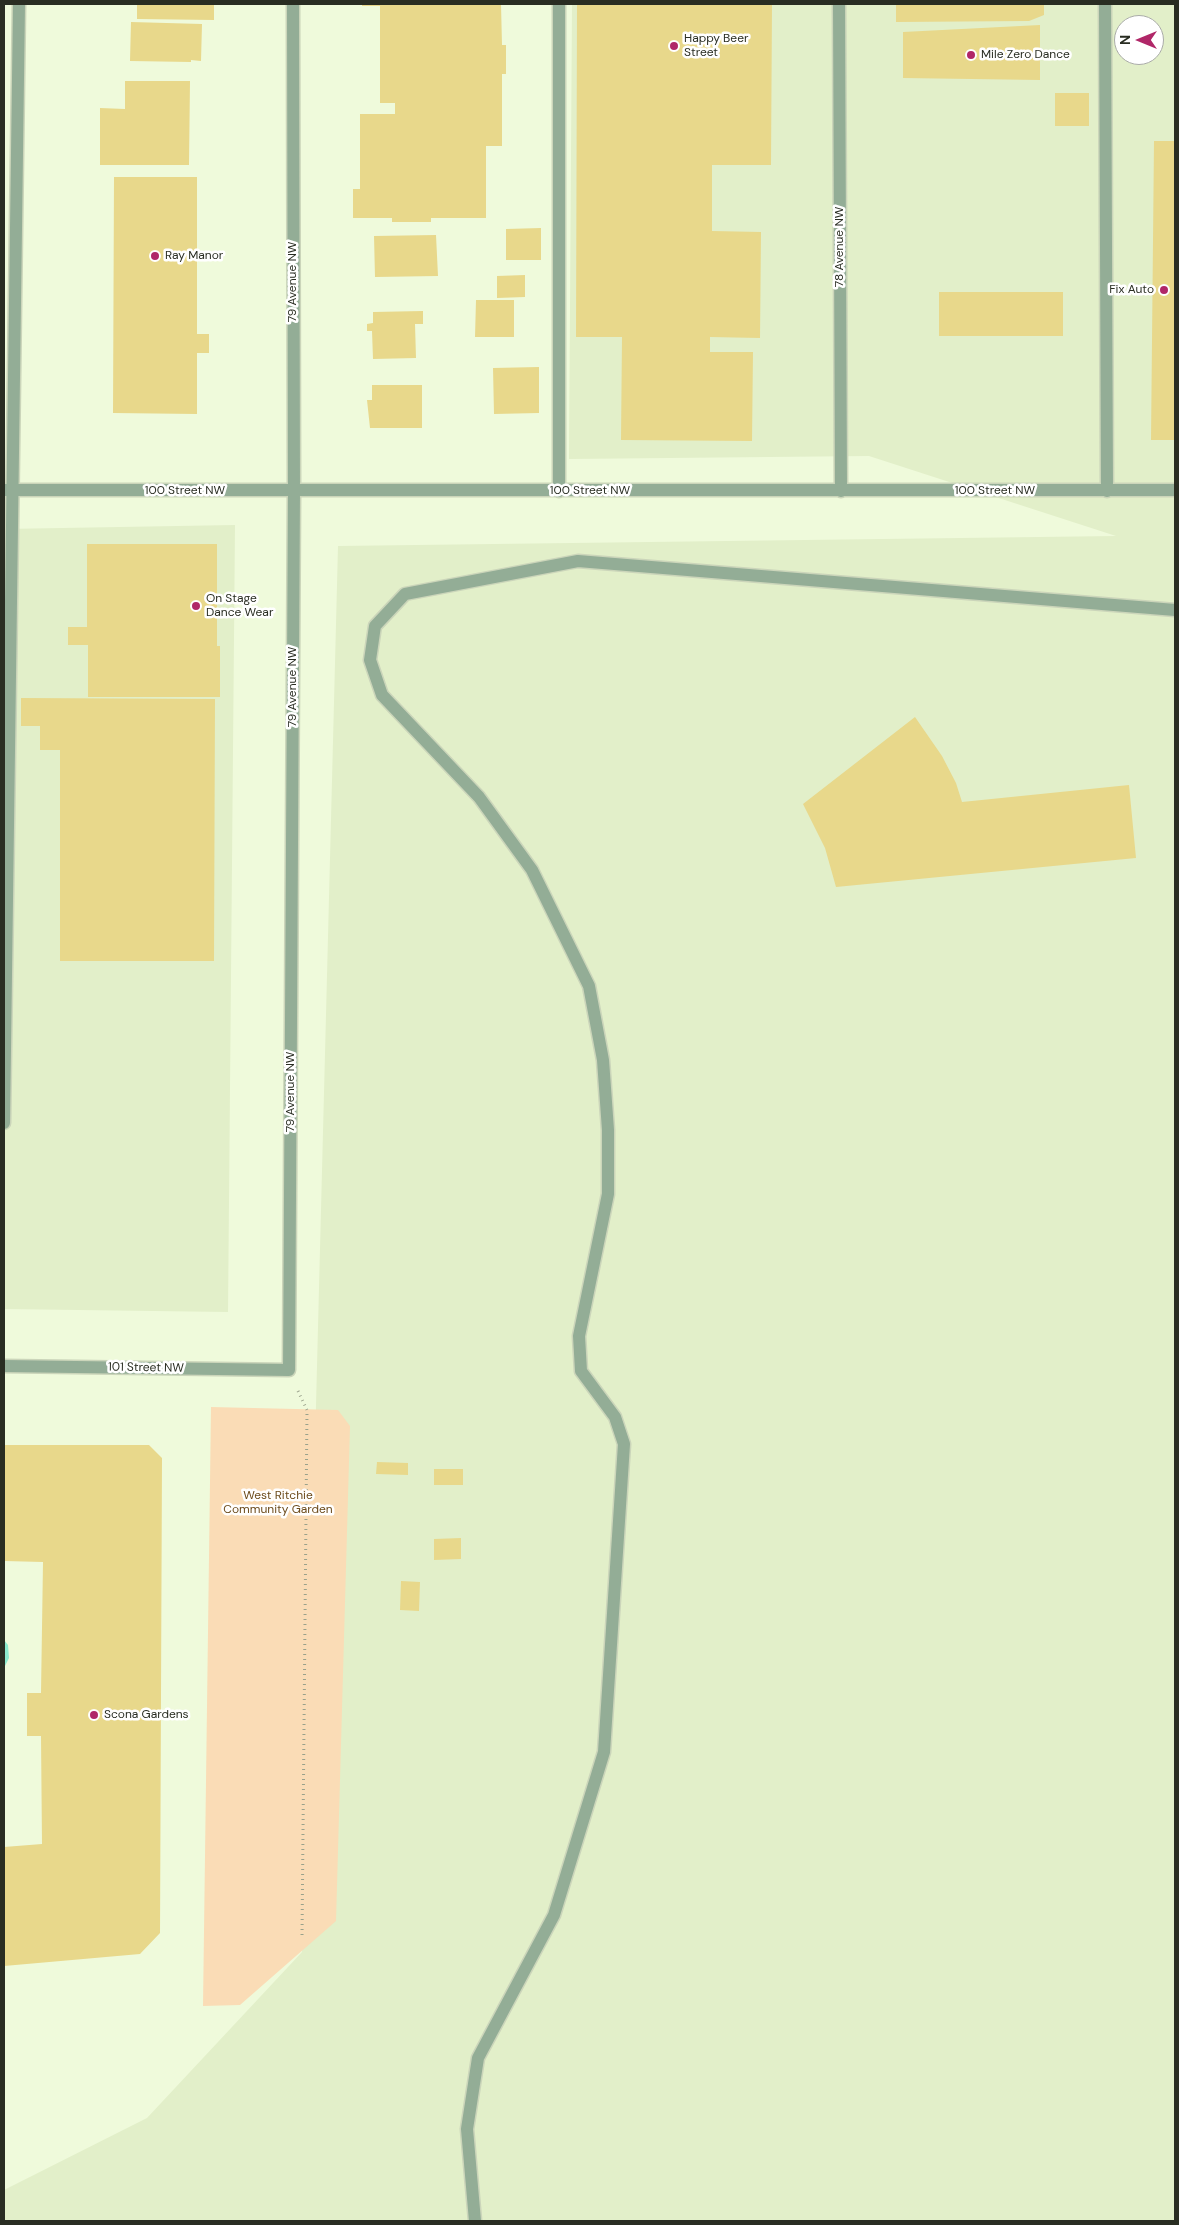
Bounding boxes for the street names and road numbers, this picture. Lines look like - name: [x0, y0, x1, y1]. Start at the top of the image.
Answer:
- street label: 78 Avenue NW: [833, 207, 847, 287]
- street label: 79 Avenue NW: [286, 242, 300, 322]
- street label: 100 Street NW: [145, 484, 225, 498]
- street label: 100 Street NW: [550, 484, 630, 498]
- street label: 100 Street NW: [955, 484, 1035, 498]
- street label: 79 Avenue NW: [286, 647, 300, 727]
- street label: 79 Avenue NW: [284, 1052, 298, 1132]
- street label: 101 Street NW: [108, 1360, 184, 1376]

